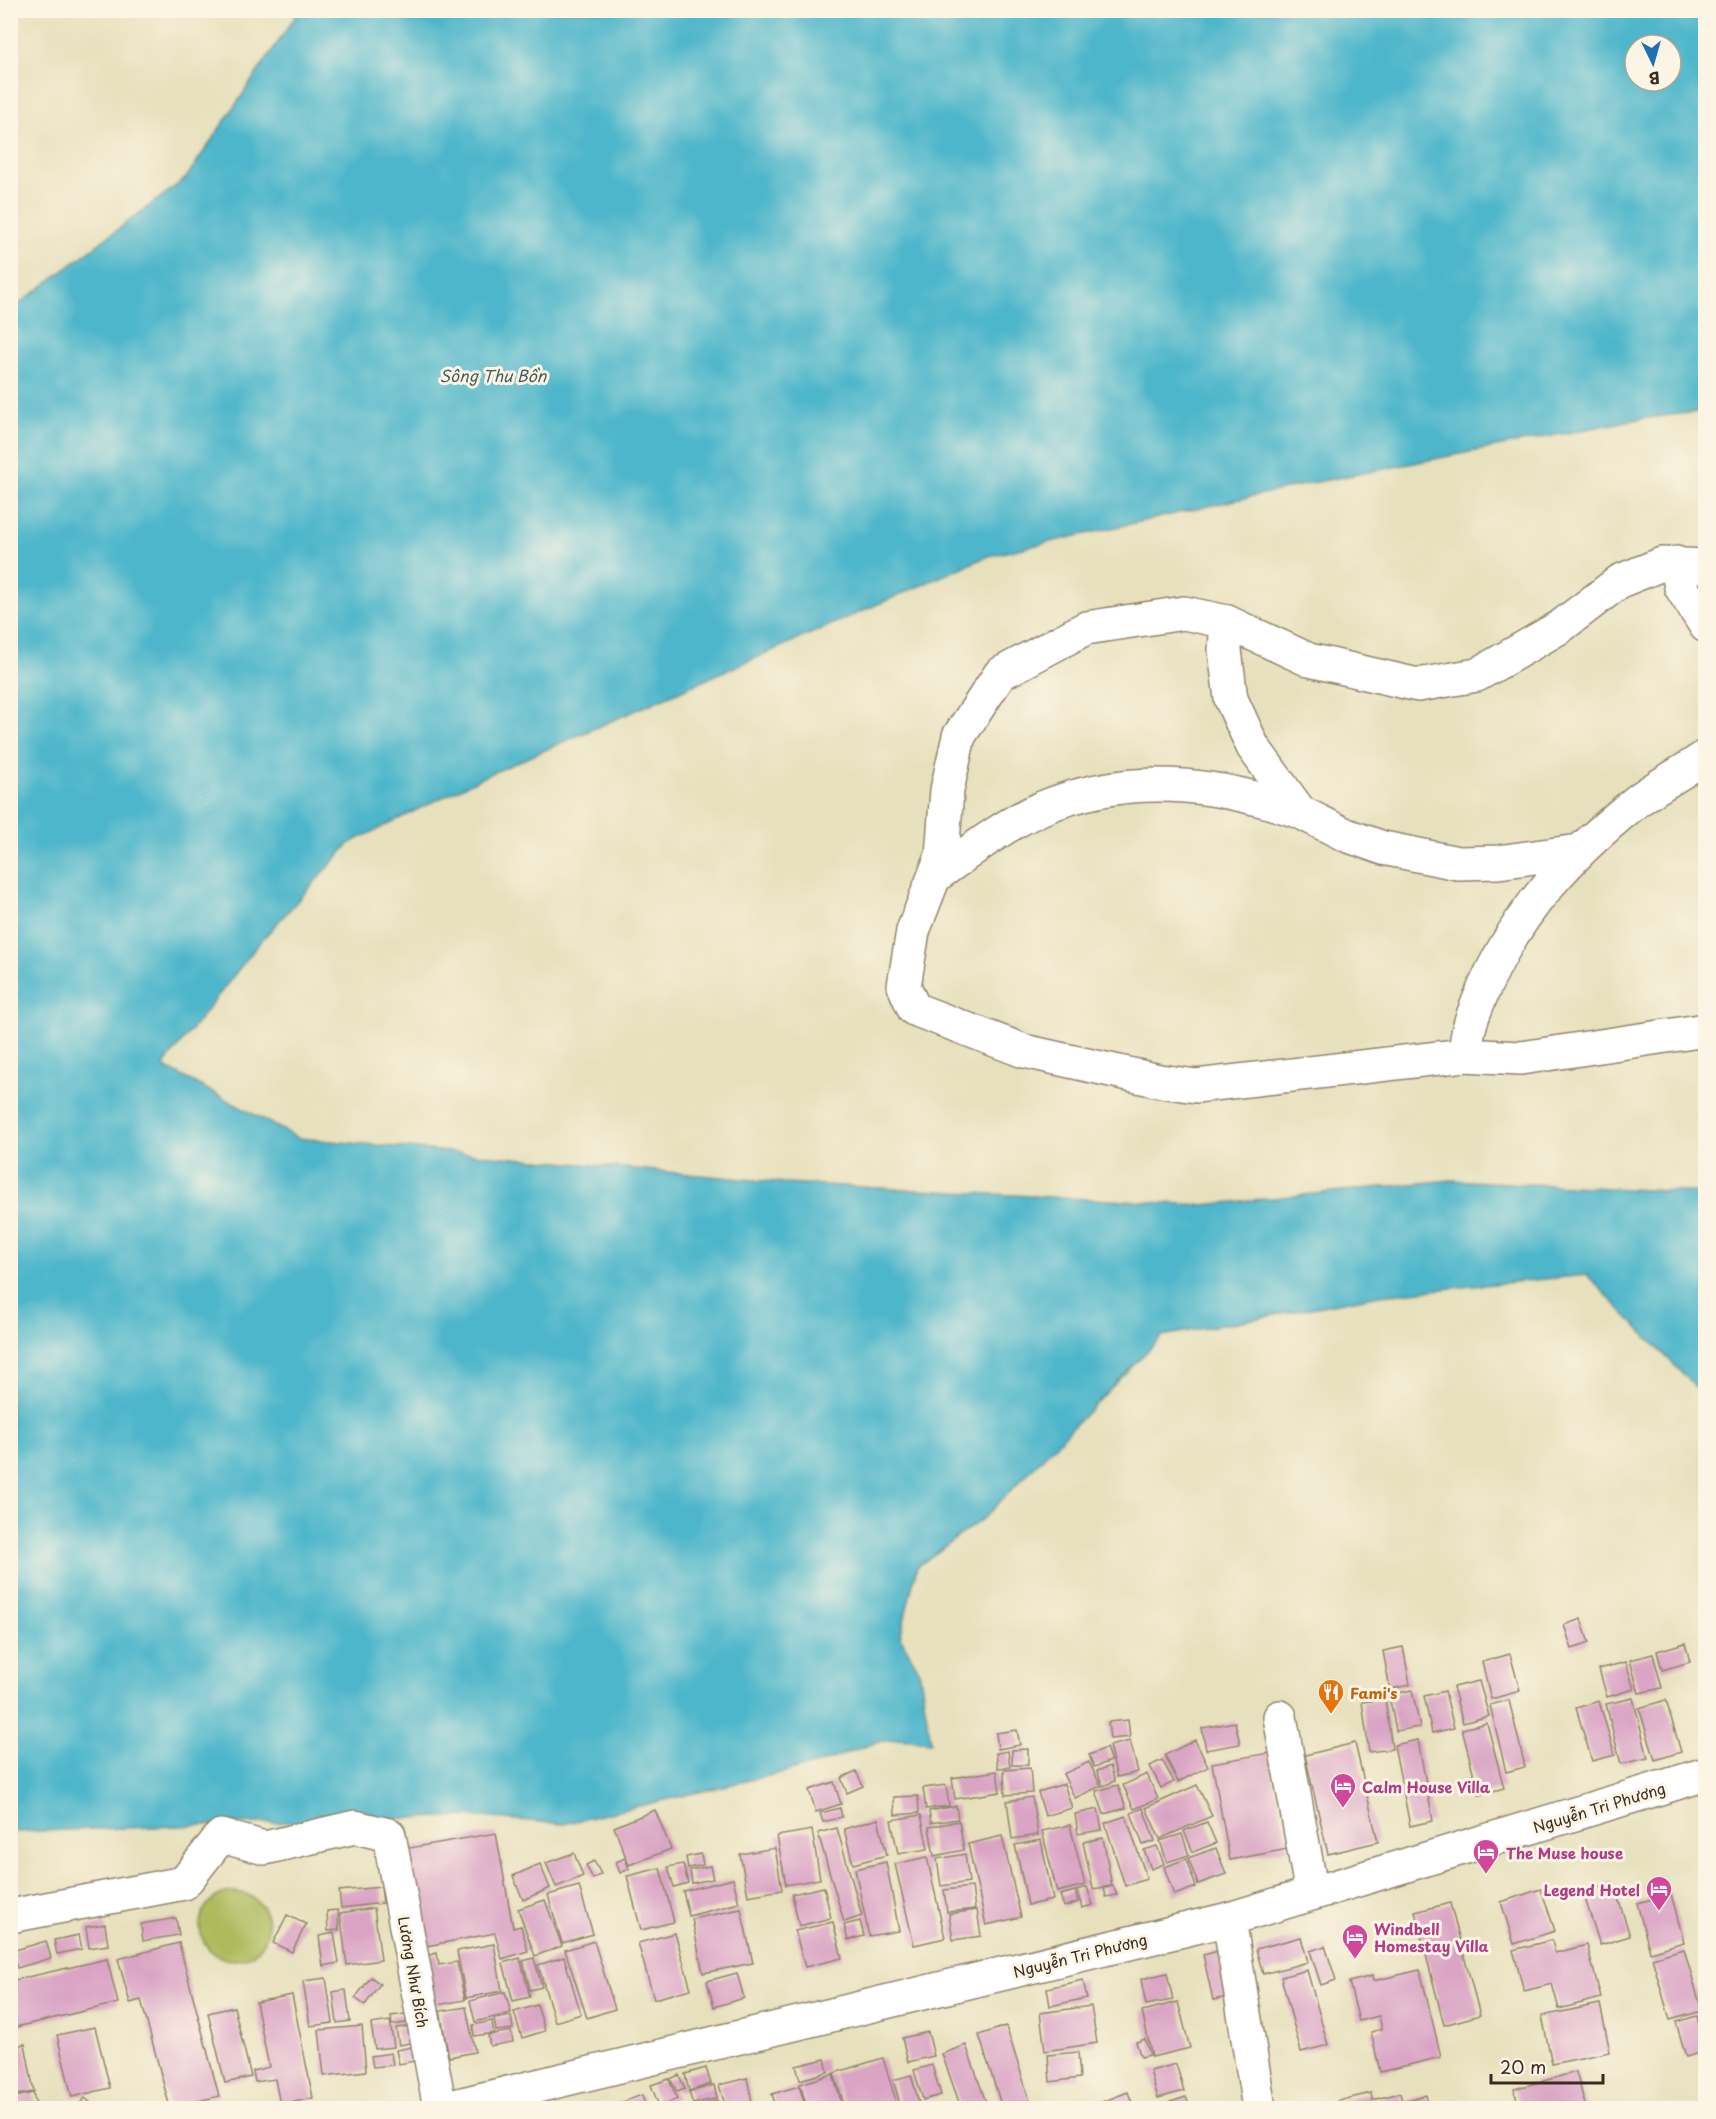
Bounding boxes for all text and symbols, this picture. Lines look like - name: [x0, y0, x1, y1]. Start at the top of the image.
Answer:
- north arrow: [1623, 33, 1683, 93]
- text: B: [1648, 67, 1661, 91]
- water label: Sông Thu Bồn: [440, 363, 548, 387]
- restaurant icon: Fami's: [1316, 1677, 1346, 1715]
- place label: Fami's: [1350, 1681, 1397, 1704]
- hotel icon: Calm House Villa: [1328, 1771, 1358, 1809]
- place label: Calm House Villa: [1362, 1775, 1491, 1798]
- street label: Nguyễn Tri Phương: [1530, 1776, 1668, 1838]
- hotel icon: The Muse house: [1471, 1837, 1501, 1875]
- place label: The Muse house: [1506, 1841, 1623, 1864]
- hotel icon: Legend Hotel: [1644, 1874, 1674, 1912]
- place label: Legend Hotel: [1543, 1878, 1640, 1901]
- street label: Lương Như Bích: [393, 1914, 435, 2030]
- place label: Windbell Homestay Villa: [1374, 1917, 1489, 1957]
- hotel icon: Windbell Homestay Villa: [1340, 1922, 1370, 1960]
- street label: Nguyễn Tri Phương: [1011, 1927, 1149, 1983]
- scale bar: [1491, 2047, 1604, 2085]
- text: 20 m: [1500, 2053, 1546, 2080]

